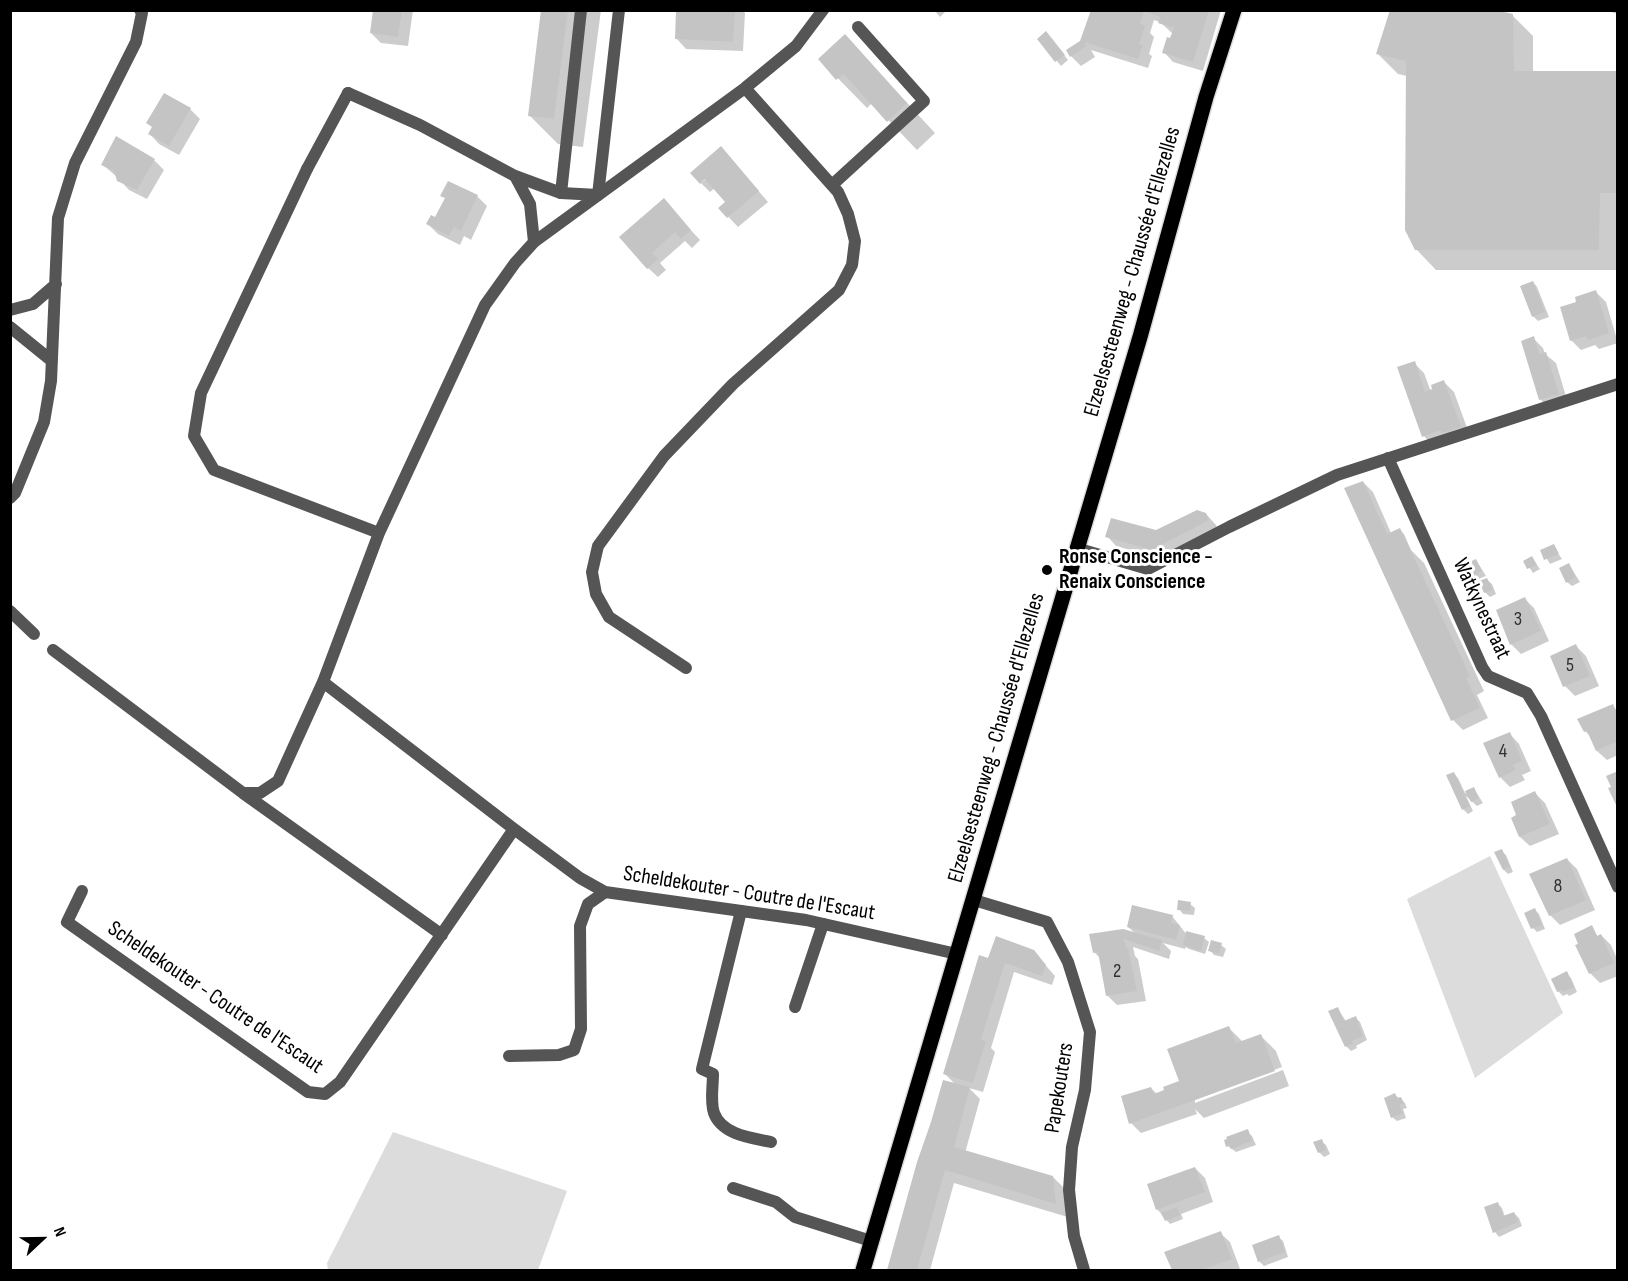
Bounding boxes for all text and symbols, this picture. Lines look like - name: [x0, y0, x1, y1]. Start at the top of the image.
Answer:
- street label: Elzeelsesteenweg - Chaussée d'Ellezelles: [1079, 124, 1187, 420]
- place label: Ronse Conscience - Renaix Conscience: [1059, 544, 1213, 596]
- street label: Watkynestraat: [1446, 554, 1516, 664]
- marker: Ronse Conscience - Renaix Conscience: [1040, 563, 1054, 577]
- street label: Elzeelsesteenweg - Chaussée d'Ellezelles: [943, 590, 1051, 886]
- house number: 3: [1514, 608, 1522, 632]
- house number: 5: [1566, 654, 1574, 678]
- house number: 4: [1499, 740, 1507, 764]
- street label: Scheldekouter - Coutre de l'Escaut: [621, 861, 877, 927]
- house number: 8: [1554, 875, 1562, 899]
- street label: Scheldekouter - Coutre de l'Escaut: [102, 916, 328, 1080]
- house number: 2: [1113, 960, 1121, 984]
- street label: Papekouters: [1040, 1041, 1080, 1135]
- north arrow: [12, 1209, 72, 1269]
- text: N: [49, 1225, 70, 1240]

